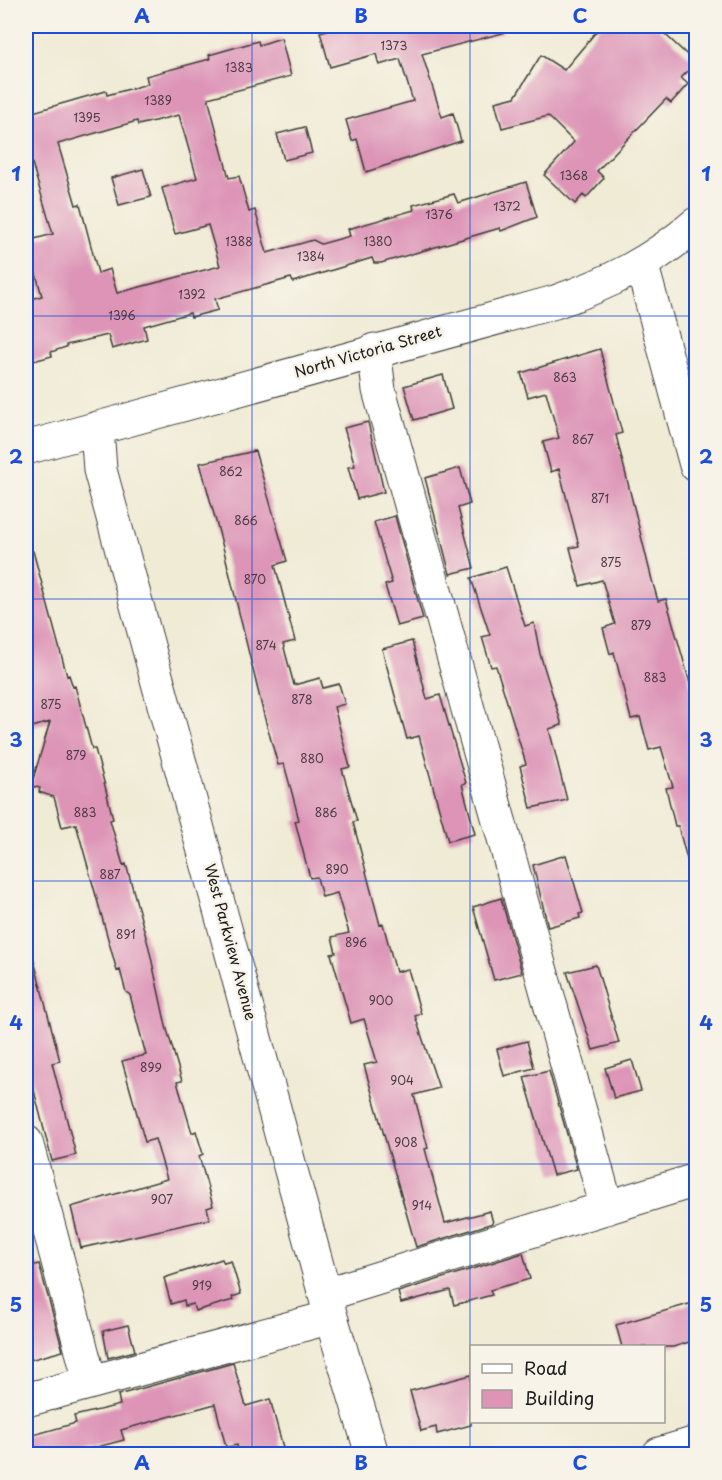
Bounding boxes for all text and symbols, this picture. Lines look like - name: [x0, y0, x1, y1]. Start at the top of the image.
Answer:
- text: A: [134, 0, 150, 30]
- text: B: [354, 0, 368, 30]
- text: C: [572, 0, 588, 30]
- house number: 1373: [381, 36, 407, 54]
- house number: 1383: [225, 58, 253, 76]
- house number: 1389: [144, 91, 172, 109]
- house number: 1395: [74, 108, 100, 126]
- text: 1: [11, 158, 21, 188]
- text: 1: [701, 158, 711, 188]
- house number: 1368: [560, 166, 588, 184]
- house number: 1372: [493, 197, 521, 215]
- house number: 1376: [425, 205, 453, 223]
- house number: 1388: [225, 232, 253, 250]
- house number: 1380: [364, 232, 393, 250]
- house number: 1384: [297, 247, 325, 265]
- house number: 1392: [178, 285, 206, 303]
- house number: 1396: [108, 306, 136, 324]
- street label: North Victoria Street: [291, 319, 444, 383]
- house number: 863: [553, 368, 577, 386]
- house number: 867: [572, 430, 594, 448]
- text: 2: [9, 441, 23, 471]
- text: 2: [699, 441, 713, 471]
- house number: 862: [219, 462, 243, 480]
- house number: 871: [591, 489, 609, 507]
- house number: 866: [234, 511, 258, 529]
- house number: 875: [601, 553, 621, 571]
- house number: 870: [244, 570, 266, 588]
- house number: 879: [631, 616, 651, 634]
- house number: 874: [255, 636, 277, 654]
- house number: 883: [644, 668, 666, 686]
- house number: 878: [291, 690, 313, 708]
- house number: 875: [41, 695, 61, 713]
- text: 3: [9, 724, 23, 754]
- text: 3: [699, 724, 713, 754]
- house number: 879: [66, 746, 86, 764]
- house number: 880: [300, 749, 324, 767]
- house number: 883: [74, 803, 96, 821]
- house number: 886: [315, 803, 337, 821]
- house number: 890: [325, 860, 349, 878]
- street label: West Parkview Avenue: [199, 861, 263, 1023]
- house number: 887: [99, 865, 121, 883]
- house number: 891: [116, 925, 136, 943]
- house number: 896: [345, 933, 367, 951]
- house number: 900: [369, 991, 393, 1009]
- text: 4: [9, 1007, 23, 1037]
- text: 4: [699, 1007, 713, 1037]
- house number: 899: [140, 1058, 162, 1076]
- house number: 904: [390, 1071, 414, 1089]
- house number: 908: [394, 1133, 418, 1151]
- house number: 907: [151, 1190, 173, 1208]
- house number: 914: [412, 1196, 432, 1214]
- house number: 919: [192, 1276, 212, 1294]
- text: 5: [10, 1289, 22, 1319]
- text: 5: [700, 1289, 712, 1319]
- legend: [470, 1345, 665, 1423]
- text: Road: [524, 1354, 568, 1381]
- text: Building: [524, 1384, 594, 1411]
- text: A: [134, 1447, 150, 1477]
- text: B: [354, 1447, 368, 1477]
- text: C: [572, 1447, 588, 1477]

